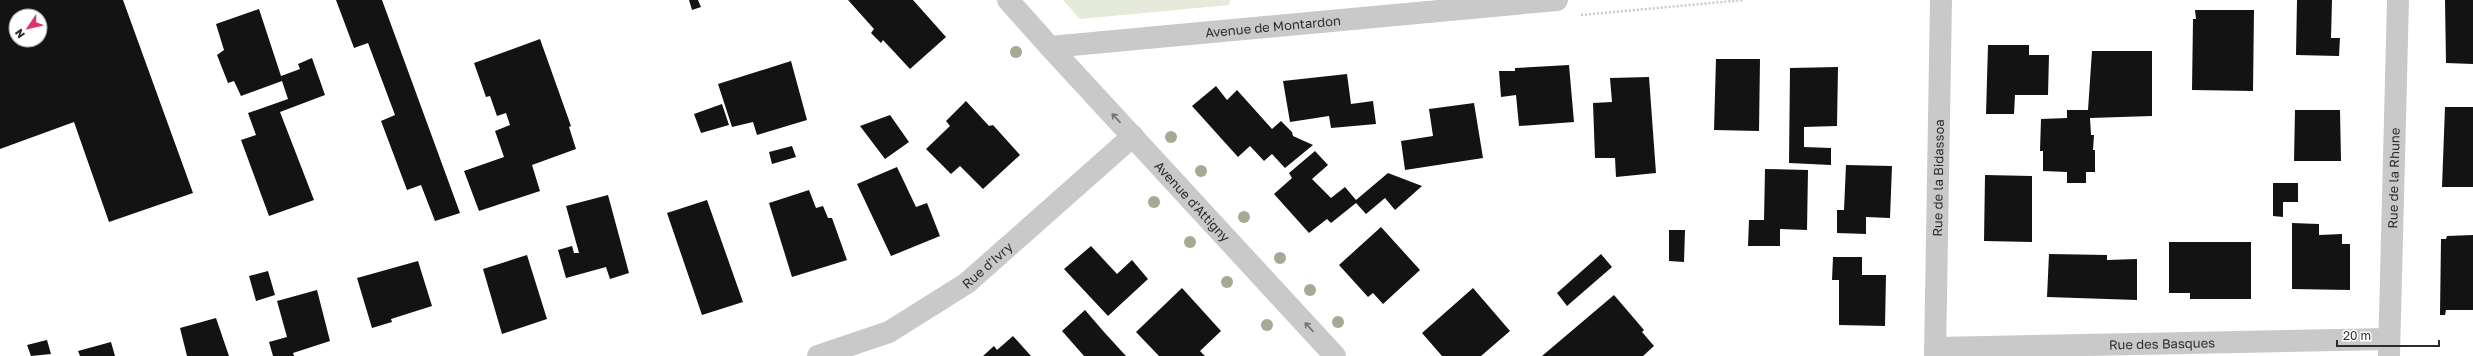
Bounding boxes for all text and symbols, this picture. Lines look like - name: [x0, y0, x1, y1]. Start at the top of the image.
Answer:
- north arrow: [8, 8, 48, 48]
- street label: Avenue de Montardon: [1204, 12, 1342, 41]
- text: N: [12, 27, 27, 41]
- one-way arrow: [1112, 113, 1121, 123]
- street label: Rue de la Bidassoa: [1929, 119, 1947, 237]
- street label: Rue de la Rhune: [2384, 127, 2403, 229]
- street label: Avenue d'Attigny: [1151, 158, 1234, 246]
- street label: Rue d'Ivry: [959, 238, 1016, 292]
- one-way arrow: [1304, 322, 1313, 332]
- scale bar: [2337, 322, 2439, 348]
- text: 20 m: [2343, 328, 2371, 343]
- street label: Rue des Basques: [2109, 334, 2215, 353]

